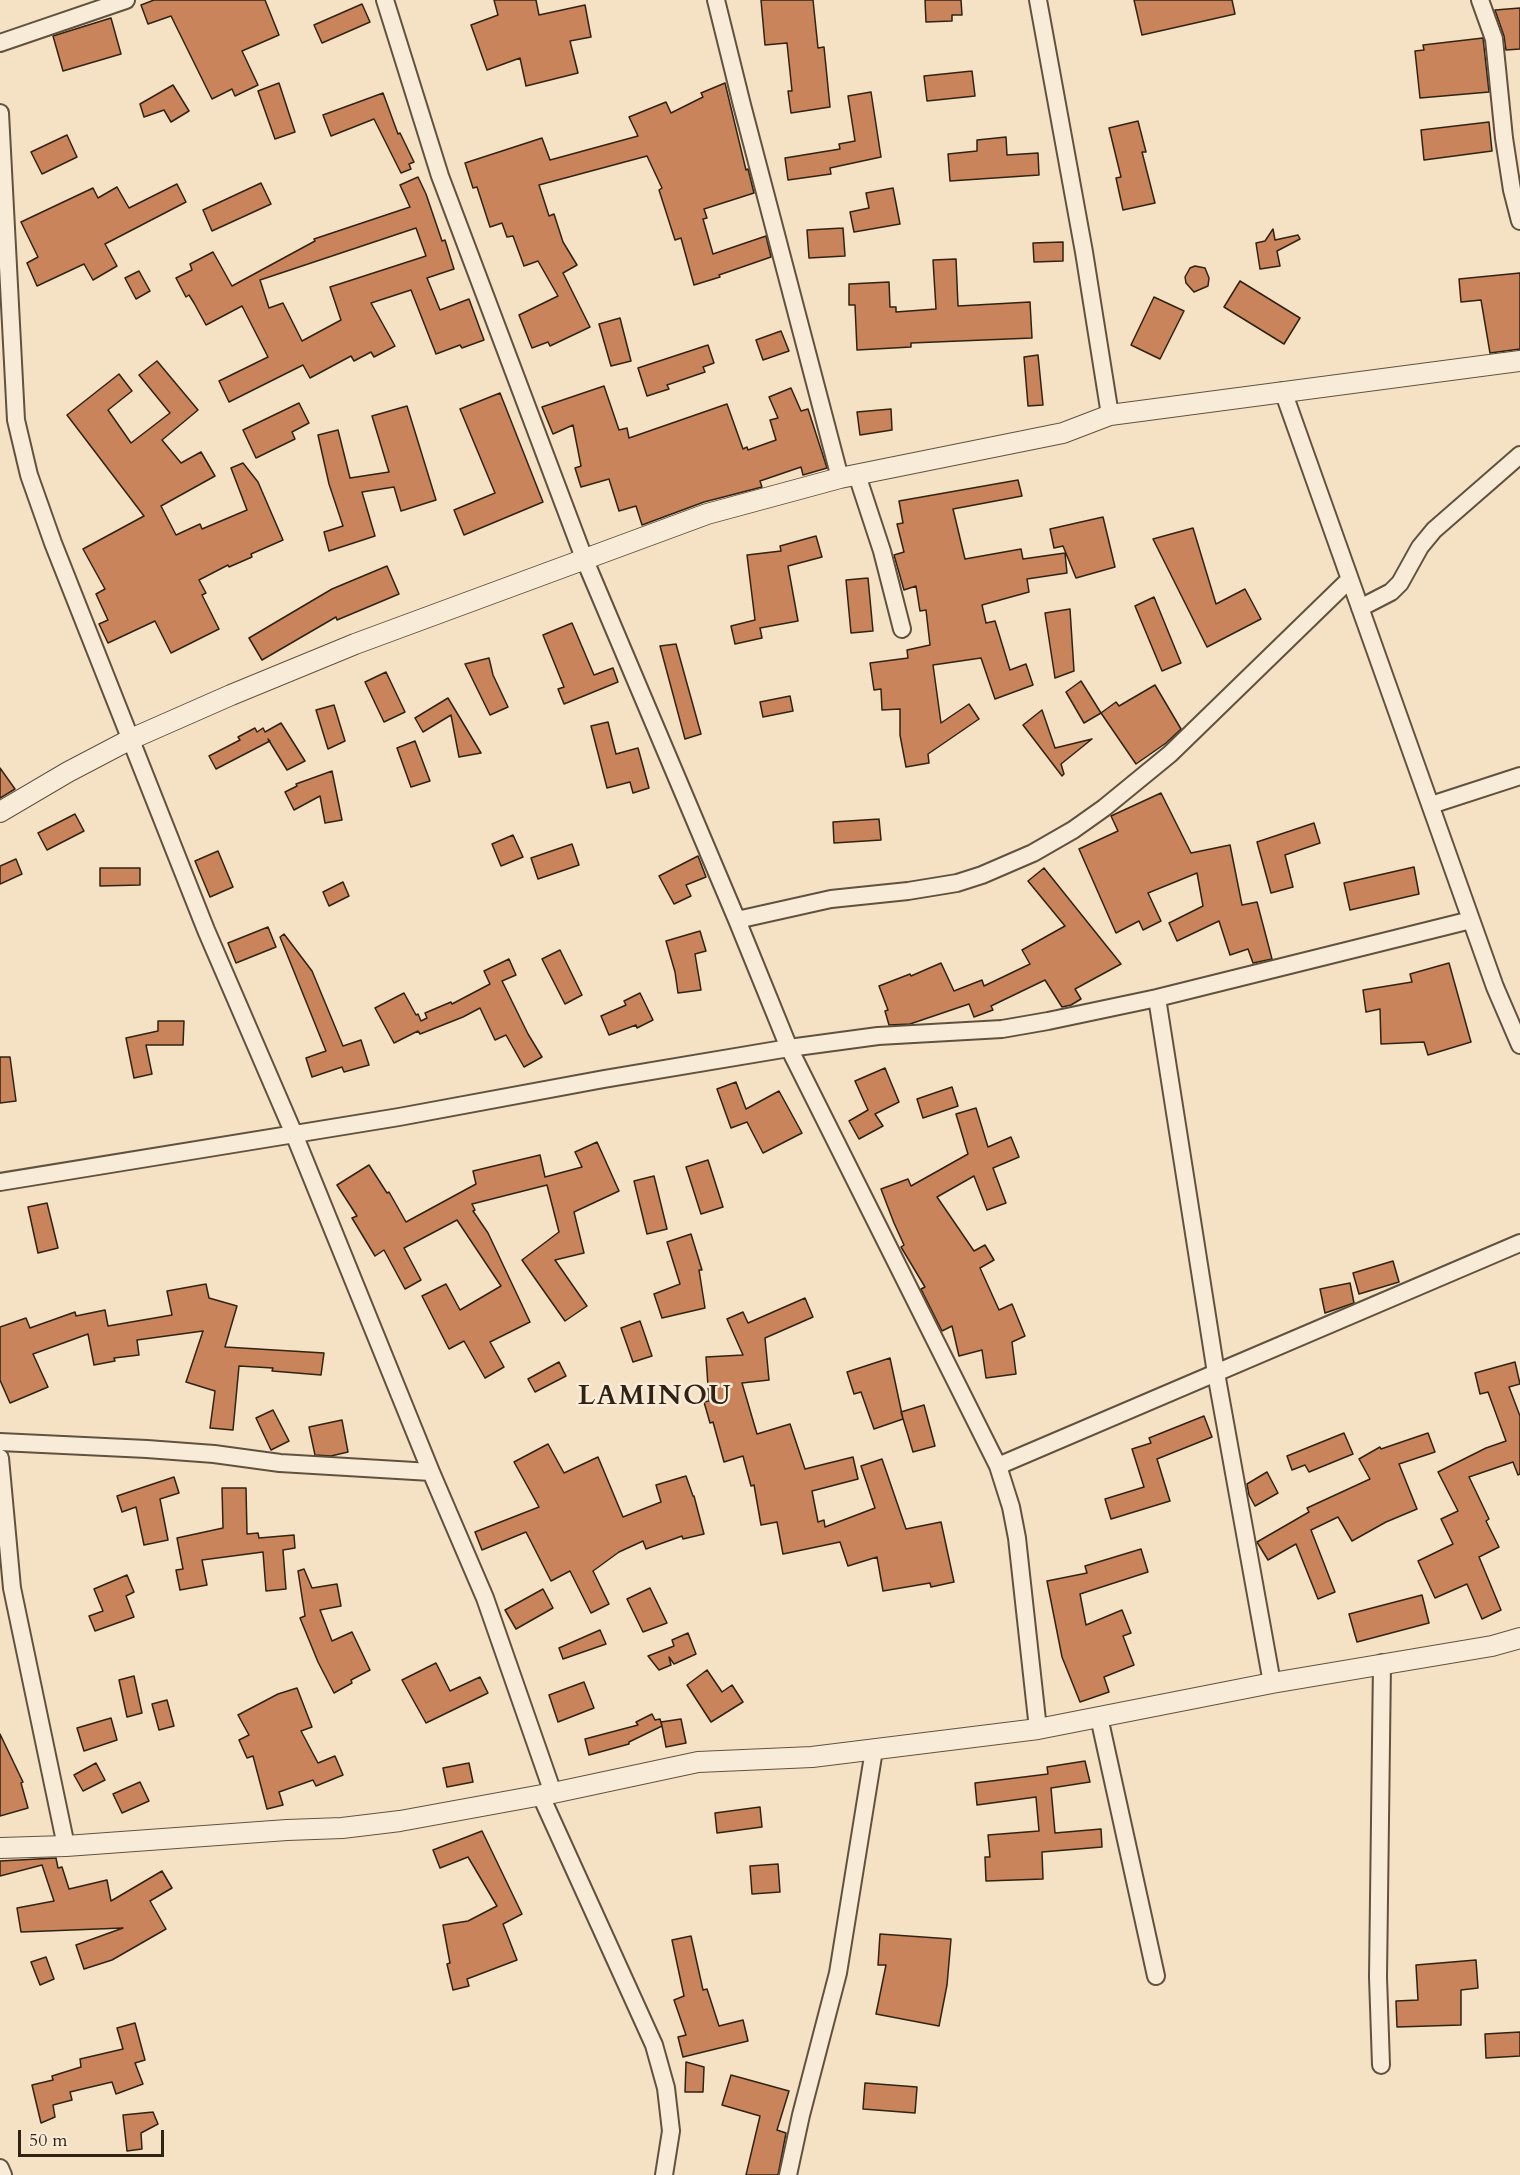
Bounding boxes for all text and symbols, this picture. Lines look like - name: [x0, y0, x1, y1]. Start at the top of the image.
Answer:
- district label: LAMINOU: [578, 1382, 732, 1414]
- scale bar: [21, 2118, 166, 2156]
- text: 50 m: [29, 2128, 68, 2153]

